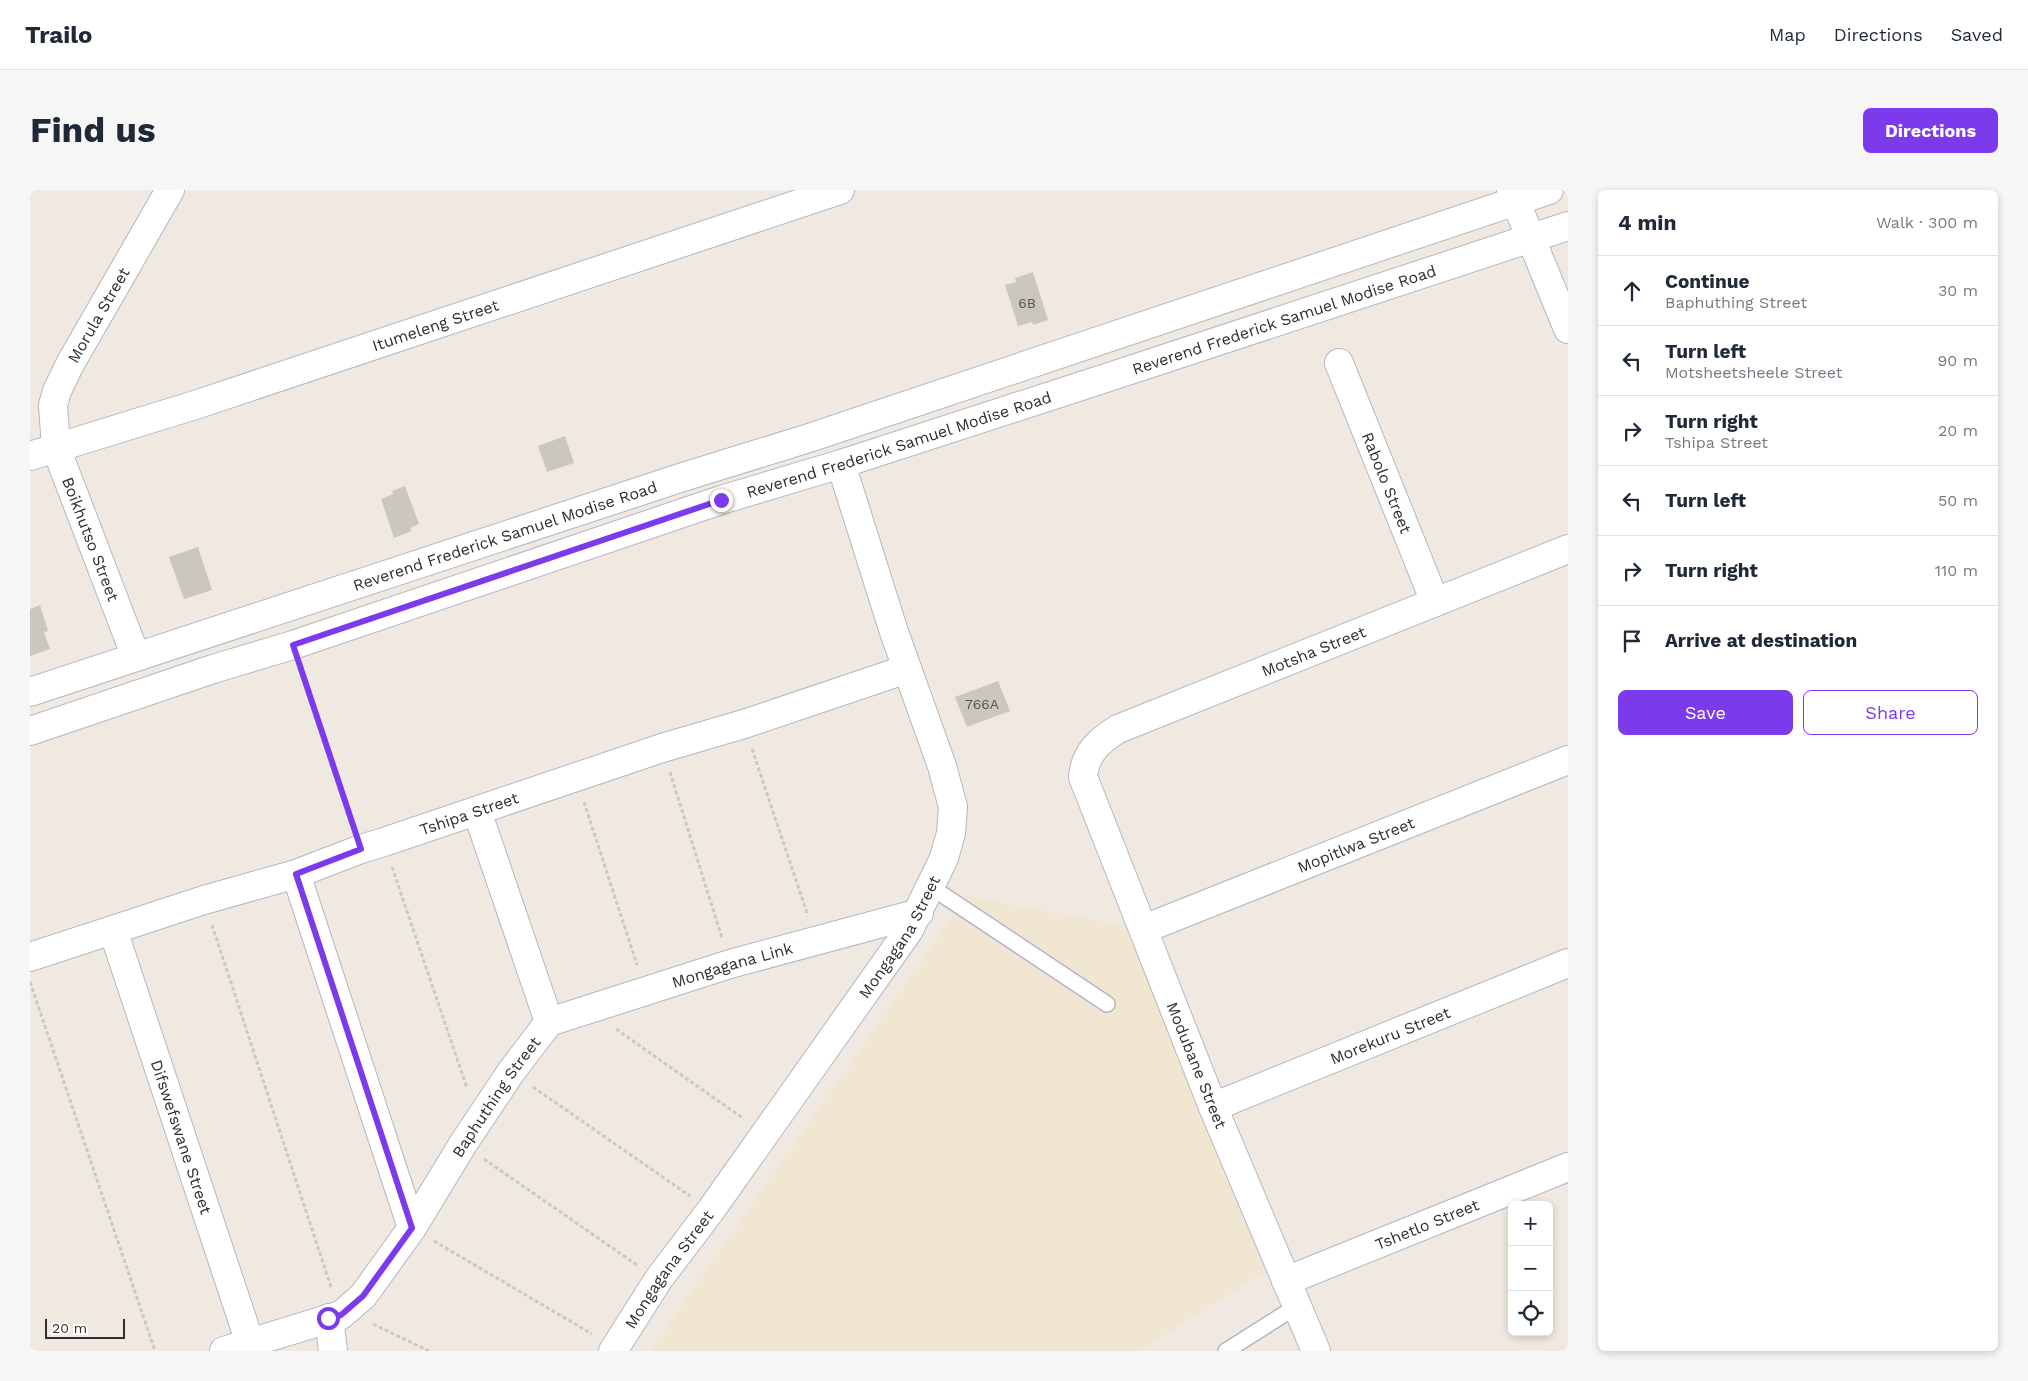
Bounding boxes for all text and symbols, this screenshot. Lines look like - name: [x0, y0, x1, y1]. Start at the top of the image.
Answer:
- text: Trailo: [25, 21, 92, 49]
- text: Map: [1769, 24, 1806, 45]
- text: Directions: [1834, 24, 1923, 45]
- text: Saved: [1951, 24, 2003, 45]
- button: Directions: [1863, 108, 1998, 153]
- text: Find us: [30, 109, 156, 151]
- text: 4 min: [1618, 210, 1676, 235]
- text: Walk · 300 m: [1876, 213, 1978, 232]
- street label: Reverend Frederick Samuel Modise Road: [1130, 261, 1439, 379]
- street label: Morula Street: [64, 264, 134, 366]
- text: Continue: [1665, 270, 1749, 293]
- icon: ahead: [1618, 277, 1646, 305]
- text: 30 m: [1938, 281, 1978, 300]
- text: Baphuthing Street: [1665, 293, 1807, 312]
- street label: Itumeleng Street: [370, 295, 501, 355]
- house number: 6B: [1018, 295, 1036, 311]
- text: Turn left: [1665, 340, 1746, 363]
- icon: left: [1618, 347, 1646, 375]
- text: 90 m: [1937, 351, 1978, 370]
- text: Motsheetsheele Street: [1665, 363, 1843, 382]
- street label: Reverend Frederick Samuel Modise Road: [744, 387, 1054, 502]
- text: Turn right: [1665, 410, 1758, 433]
- icon: right: [1618, 417, 1646, 445]
- text: 20 m: [1938, 421, 1978, 440]
- street label: Rabolo Street: [1358, 429, 1416, 537]
- text: Tshipa Street: [1665, 433, 1768, 452]
- street label: Boikhutso Street: [58, 474, 123, 604]
- street label: Reverend Frederick Samuel Modise Road: [351, 477, 659, 595]
- icon: left: [1618, 487, 1646, 515]
- route end: [710, 489, 733, 512]
- text: Turn left: [1665, 489, 1746, 512]
- text: 50 m: [1938, 491, 1978, 510]
- icon: right: [1618, 557, 1646, 585]
- text: Turn right: [1665, 559, 1758, 582]
- text: 110 m: [1935, 561, 1978, 580]
- street label: Motsha Street: [1259, 622, 1369, 681]
- icon: arrive: [1618, 627, 1646, 655]
- text: Arrive at destination: [1665, 629, 1857, 652]
- button: Save: [1618, 690, 1793, 735]
- button: Share: [1803, 690, 1978, 735]
- house number: 766A: [965, 696, 999, 712]
- street label: Tshipa Street: [417, 788, 521, 839]
- street label: Mopitlwa Street: [1295, 813, 1418, 877]
- street label: Mongagana Street: [855, 872, 944, 1002]
- street label: Mongagana Link: [670, 939, 795, 992]
- street label: Modubane Street: [1162, 999, 1231, 1132]
- street label: Morekuru Street: [1327, 1003, 1453, 1068]
- street label: Baphuthing Street: [448, 1033, 545, 1161]
- street label: Difswefswane Street: [147, 1057, 216, 1217]
- street label: Tshetlo Street: [1372, 1195, 1482, 1254]
- map controls: [1508, 1201, 1553, 1336]
- button: +: [1508, 1201, 1553, 1246]
- street label: Mongagana Street: [621, 1206, 718, 1332]
- button: −: [1508, 1246, 1553, 1291]
- button: locate: [1508, 1291, 1553, 1336]
- route start: [317, 1307, 340, 1330]
- scale bar: [45, 1316, 125, 1339]
- text: 20 m: [52, 1320, 87, 1336]

